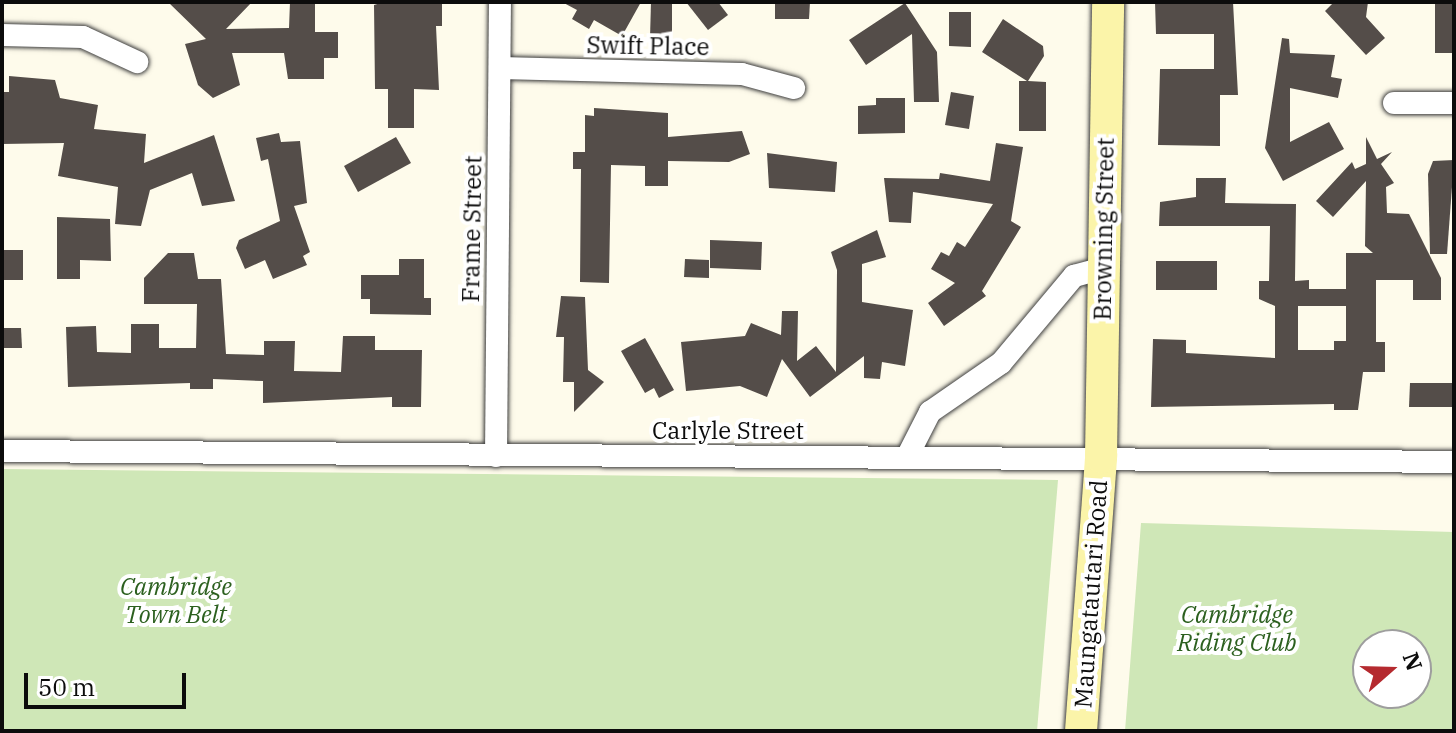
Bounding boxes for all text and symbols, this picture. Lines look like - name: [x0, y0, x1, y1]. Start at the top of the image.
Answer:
- street label: Swift Place: [586, 31, 710, 61]
- street label: Browning Street: [1088, 137, 1120, 321]
- street label: Frame Street: [456, 155, 488, 303]
- street label: Carlyle Street: [652, 417, 804, 445]
- street label: Maungatautari Road: [1069, 479, 1113, 709]
- park label: Cambridge Town Belt: [120, 573, 232, 629]
- park label: Cambridge Riding Club: [1177, 601, 1297, 657]
- north arrow: [1352, 629, 1432, 709]
- text: N: [1397, 648, 1430, 674]
- scale bar: [28, 657, 190, 707]
- text: 50 m: [38, 671, 95, 703]

